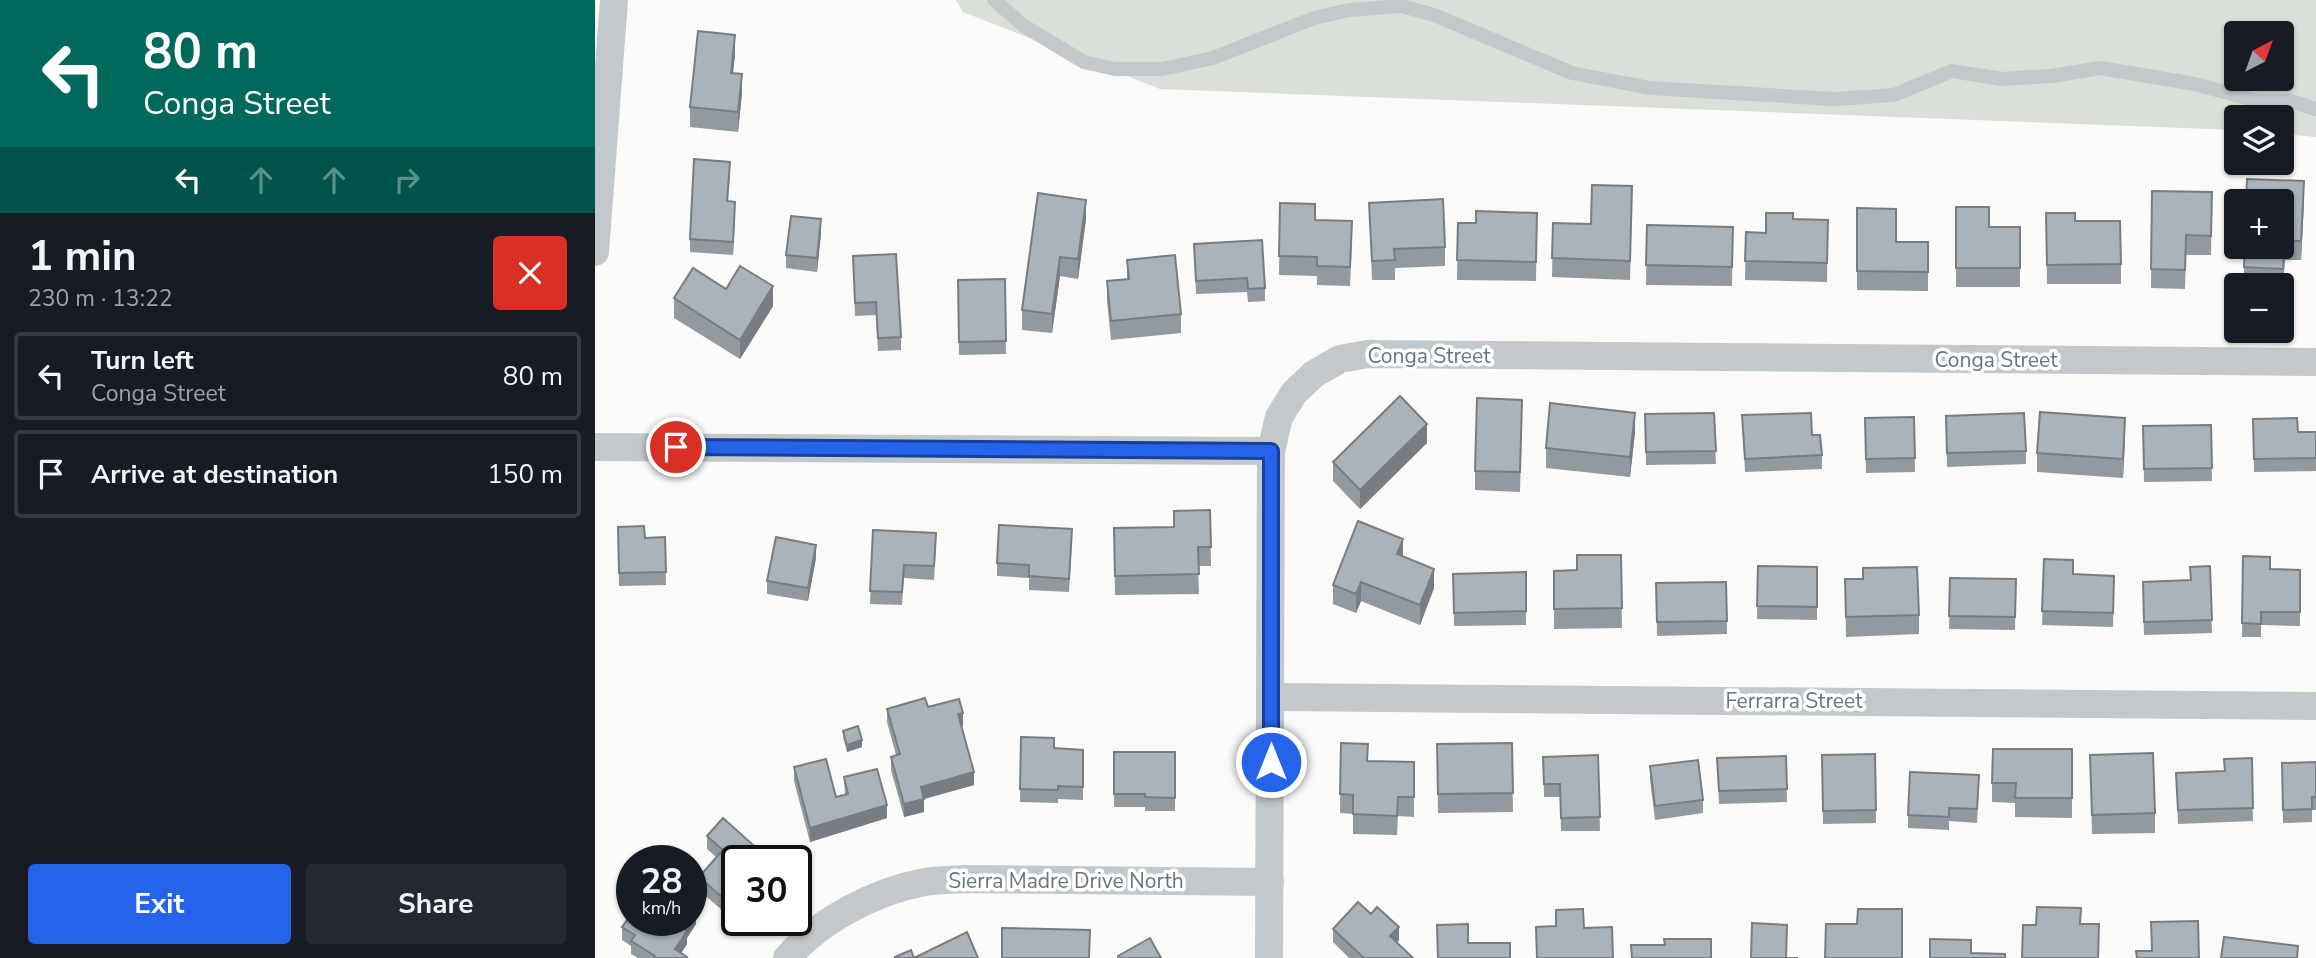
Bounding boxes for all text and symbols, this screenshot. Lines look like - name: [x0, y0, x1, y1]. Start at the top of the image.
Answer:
- text: 80 m: [143, 18, 258, 85]
- north arrow: [2224, 21, 2294, 91]
- map controls: [2224, 21, 2294, 343]
- icon: left: [28, 28, 119, 119]
- text: Conga Street: [143, 82, 331, 125]
- button: layers: [2224, 105, 2294, 175]
- icon: left: [169, 161, 207, 199]
- icon: ahead: [242, 161, 280, 199]
- icon: ahead: [315, 161, 353, 199]
- icon: right: [388, 161, 426, 199]
- button: +: [2224, 189, 2294, 259]
- text: 1 min: [28, 228, 137, 285]
- button: close: [493, 236, 567, 310]
- button: −: [2224, 273, 2294, 343]
- text: 230 m · 13:22: [28, 283, 173, 314]
- street label: Conga Street: [1367, 342, 1491, 370]
- text: Turn left: [91, 343, 194, 378]
- street label: Conga Street: [1934, 346, 2058, 374]
- icon: left: [32, 357, 70, 395]
- text: 80 m: [503, 359, 563, 394]
- text: Conga Street: [91, 378, 226, 409]
- pin: [646, 417, 706, 477]
- icon: arrive: [657, 428, 695, 466]
- icon: arrive: [32, 455, 70, 493]
- text: Arrive at destination: [91, 457, 338, 492]
- text: 150 m: [487, 457, 563, 492]
- street label: Ferrarra Street: [1725, 687, 1863, 715]
- position arrow: [1234, 725, 1308, 799]
- speed limit sign: 30: [721, 845, 812, 936]
- text: 28: [640, 858, 683, 905]
- button: Exit: [28, 864, 291, 944]
- button: Share: [305, 864, 567, 944]
- street label: Sierra Madre Drive North: [948, 867, 1184, 895]
- text: km/h: [642, 896, 681, 920]

